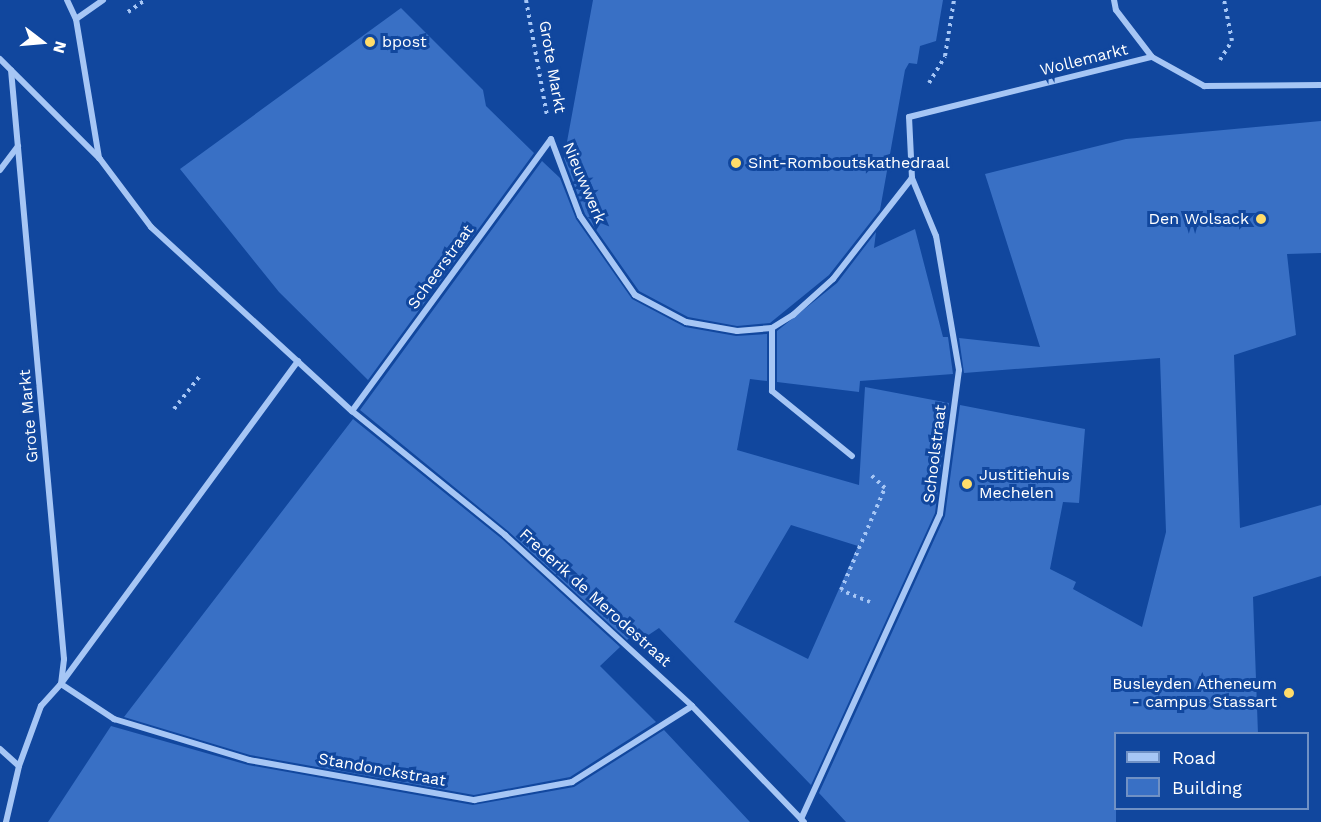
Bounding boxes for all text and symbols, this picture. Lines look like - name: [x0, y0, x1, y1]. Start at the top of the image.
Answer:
- north arrow: [12, 12, 72, 72]
- street label: Grote Markt: [534, 19, 570, 115]
- place label: bpost: [382, 32, 427, 52]
- marker: bpost: [363, 35, 377, 49]
- text: N: [49, 39, 71, 55]
- street label: Wollemarkt: [1038, 40, 1130, 80]
- street label: Nieuwwerk: [558, 139, 610, 227]
- place label: Sint-Romboutskathedraal: [748, 153, 950, 173]
- marker: Sint-Romboutskathedraal: [729, 156, 743, 170]
- place label: Den Wolsack: [1148, 209, 1249, 229]
- marker: Den Wolsack: [1254, 212, 1268, 226]
- street label: Scheerstraat: [404, 221, 478, 313]
- street label: Grote Markt: [15, 369, 43, 463]
- street label: Schoolstraat: [919, 404, 951, 504]
- place label: Justitiehuis Mechelen: [979, 465, 1070, 503]
- marker: Justitiehuis Mechelen: [960, 477, 974, 491]
- street label: Frederik de Merodestraat: [515, 525, 675, 671]
- place label: Busleyden Atheneum - campus Stassart: [1112, 674, 1277, 712]
- marker: Busleyden Atheneum - campus Stassart: [1282, 686, 1296, 700]
- legend: [1114, 732, 1309, 810]
- text: Road: [1172, 747, 1216, 768]
- street label: Standonckstraat: [317, 749, 447, 791]
- text: Building: [1172, 777, 1242, 798]

